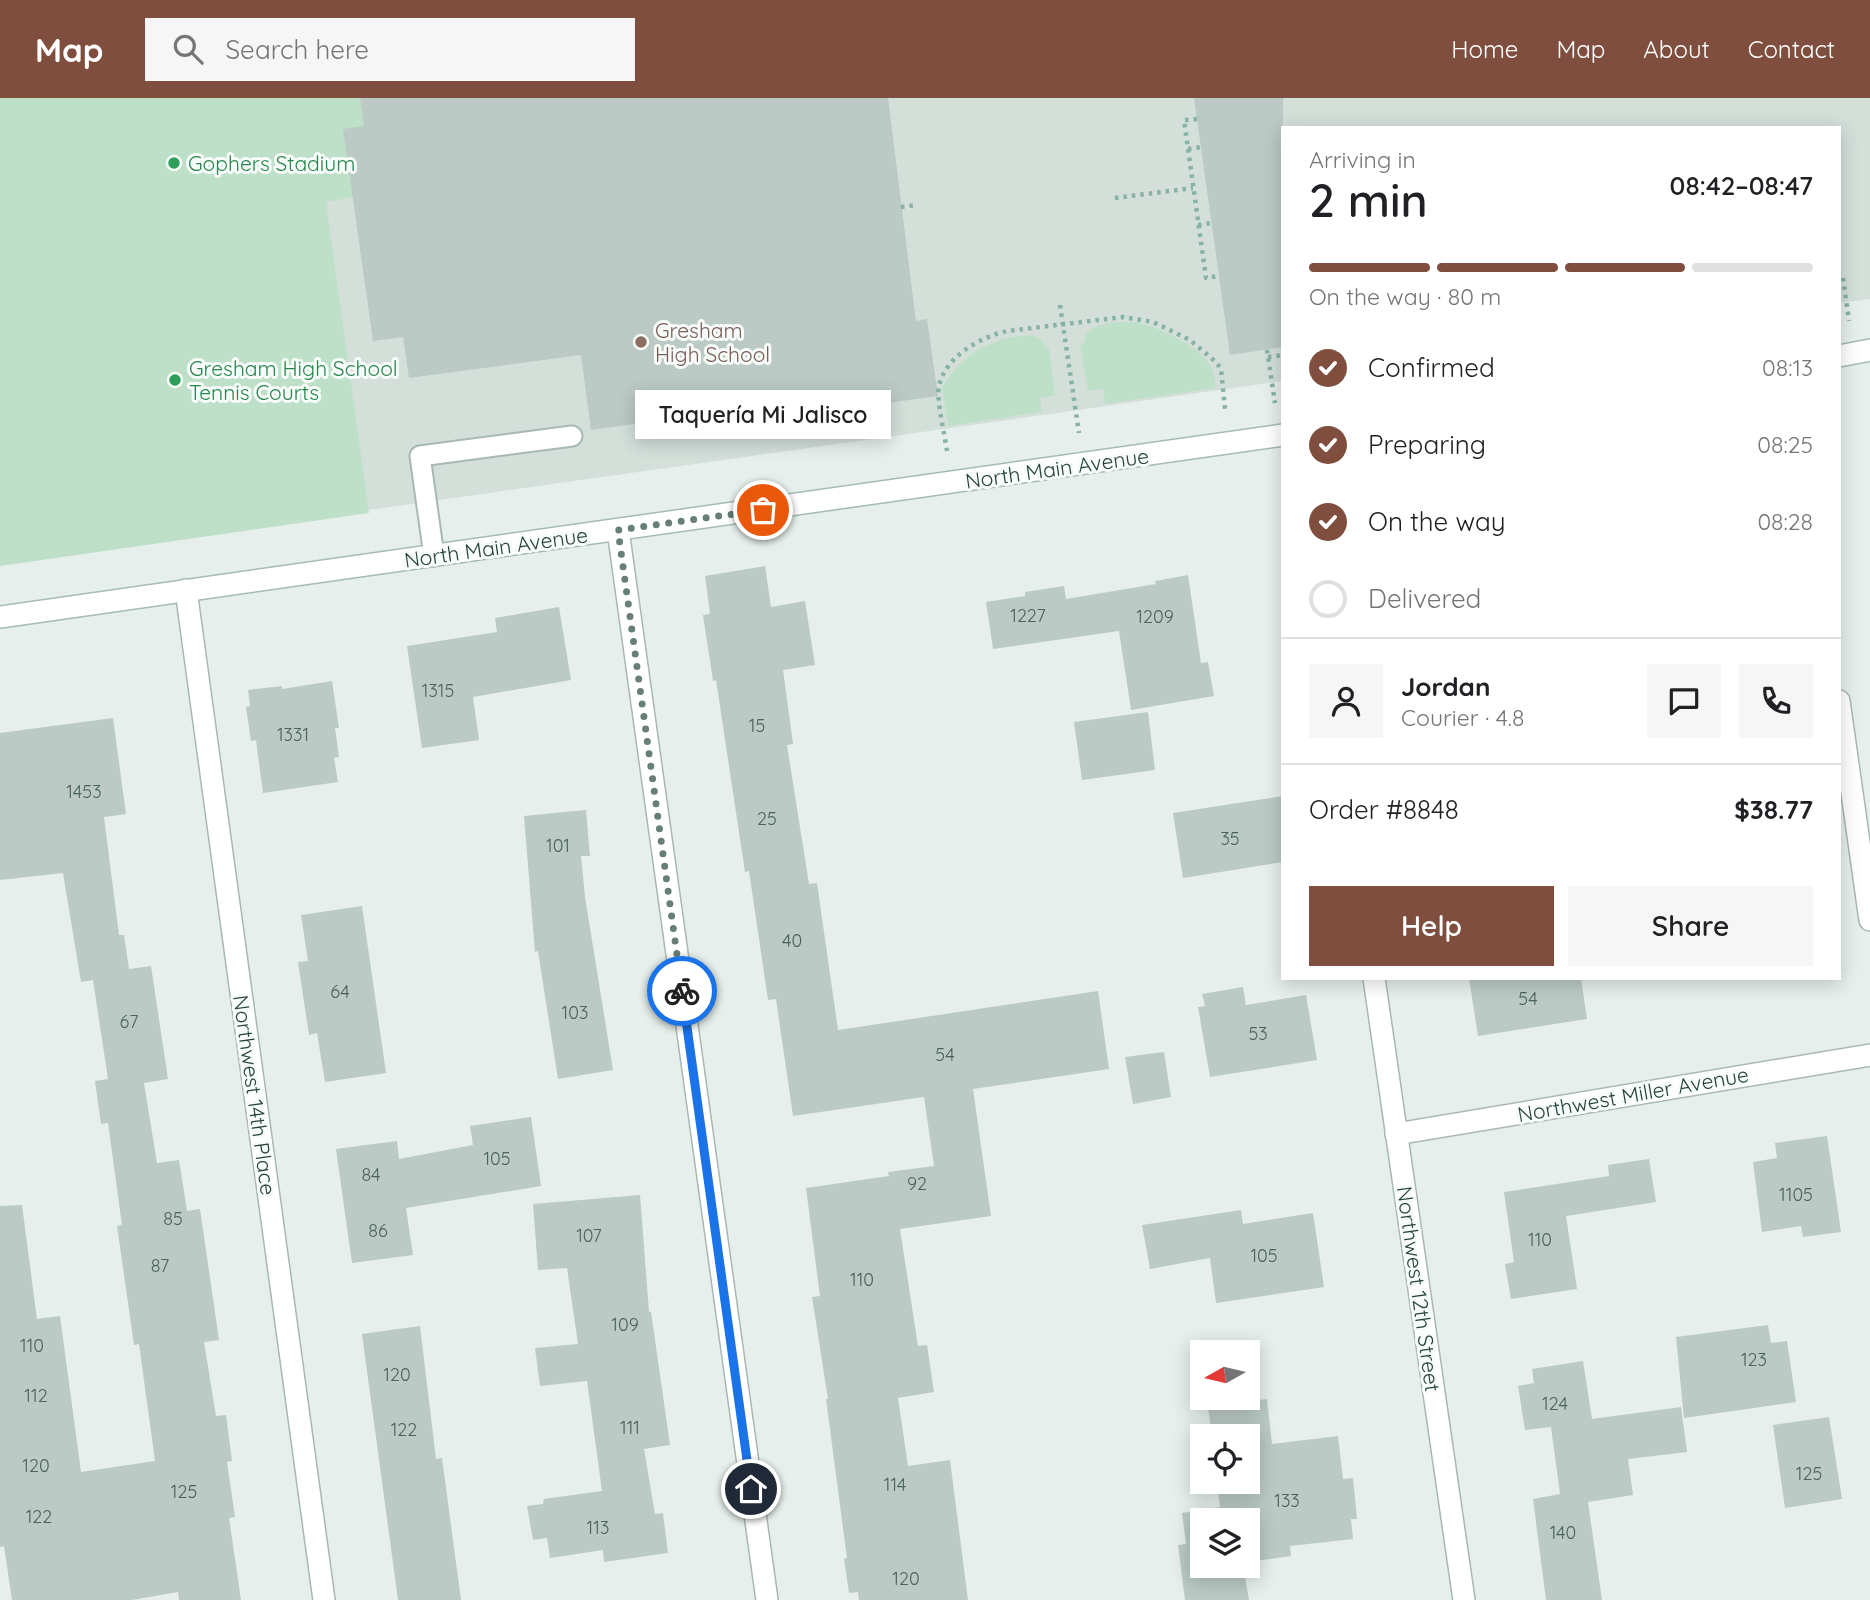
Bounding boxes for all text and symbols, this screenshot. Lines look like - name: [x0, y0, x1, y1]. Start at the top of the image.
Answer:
- search box: [145, 18, 635, 81]
- text: Map: [35, 29, 103, 70]
- icon: search: [169, 30, 207, 68]
- text: Search here: [225, 33, 369, 66]
- text: Home: [1451, 34, 1518, 64]
- text: Map: [1556, 34, 1605, 64]
- text: About: [1643, 34, 1710, 64]
- text: Contact: [1748, 34, 1835, 64]
- text: Arriving in: [1309, 145, 1416, 174]
- place label: Gophers Stadium: [188, 150, 355, 176]
- marker: Gophers Stadium: [166, 155, 182, 171]
- text: 08:42–08:47: [1670, 169, 1813, 202]
- text: 2 min: [1309, 171, 1428, 229]
- text: On the way · 80 m: [1309, 282, 1501, 311]
- place label: Gresham High School: [655, 317, 770, 367]
- marker: Gresham High School: [633, 334, 649, 350]
- icon: check: [1309, 349, 1347, 387]
- text: Confirmed: [1368, 351, 1495, 384]
- text: 08:13: [1762, 353, 1813, 382]
- place label: Gresham High School Tennis Courts: [189, 355, 398, 405]
- marker: Gresham High School Tennis Courts: [167, 372, 183, 388]
- callout: Taquería Mi Jalisco: [635, 391, 891, 440]
- text: Taquería Mi Jalisco: [659, 400, 867, 429]
- icon: check: [1309, 426, 1347, 464]
- text: Preparing: [1368, 428, 1486, 461]
- text: 08:25: [1757, 430, 1813, 459]
- street label: North Main Avenue: [964, 442, 1150, 494]
- pin: [733, 480, 793, 540]
- icon: bag: [744, 491, 782, 529]
- icon: check: [1309, 503, 1347, 541]
- text: On the way: [1368, 505, 1506, 538]
- text: 08:28: [1757, 507, 1813, 536]
- street label: North Main Avenue: [403, 521, 589, 573]
- text: Delivered: [1368, 582, 1481, 615]
- house number: 1227: [1010, 604, 1046, 627]
- house number: 1209: [1136, 605, 1174, 628]
- button: person: [1309, 664, 1383, 738]
- button: chat: [1647, 664, 1721, 738]
- button: phone: [1739, 664, 1813, 738]
- text: Jordan: [1401, 670, 1490, 703]
- house number: 1315: [422, 679, 454, 702]
- text: Courier · 4.8: [1401, 703, 1524, 732]
- house number: 15: [749, 714, 765, 737]
- house number: 1331: [277, 723, 309, 746]
- house number: 1453: [66, 780, 102, 803]
- text: Order #8848: [1309, 793, 1459, 826]
- text: $38.77: [1734, 793, 1813, 826]
- house number: 25: [757, 807, 777, 830]
- house number: 35: [1220, 827, 1240, 850]
- house number: 101: [546, 834, 570, 857]
- button: Help: [1309, 886, 1554, 966]
- button: Share: [1568, 886, 1813, 966]
- house number: 40: [782, 929, 802, 952]
- courier: [647, 956, 717, 1026]
- icon: bike: [663, 972, 701, 1010]
- house number: 64: [330, 980, 350, 1003]
- house number: 54: [1518, 987, 1538, 1010]
- street label: Northwest 14th Place: [228, 993, 282, 1197]
- house number: 103: [562, 1001, 588, 1024]
- house number: 67: [120, 1010, 138, 1033]
- house number: 53: [1248, 1022, 1268, 1045]
- house number: 54: [935, 1043, 955, 1066]
- street label: Northwest Miller Avenue: [1515, 1061, 1751, 1127]
- house number: 105: [483, 1147, 511, 1170]
- house number: 84: [361, 1163, 381, 1186]
- house number: 92: [907, 1172, 927, 1195]
- house number: 1105: [1779, 1183, 1813, 1206]
- street label: Northwest 12th Street: [1392, 1185, 1446, 1393]
- house number: 85: [163, 1207, 183, 1230]
- house number: 86: [368, 1219, 388, 1242]
- house number: 107: [576, 1224, 602, 1247]
- house number: 110: [1528, 1228, 1552, 1251]
- house number: 105: [1250, 1244, 1278, 1267]
- house number: 87: [151, 1254, 169, 1277]
- house number: 110: [850, 1268, 874, 1291]
- house number: 109: [611, 1313, 639, 1336]
- house number: 110: [20, 1334, 44, 1357]
- north arrow: [1190, 1340, 1260, 1410]
- map controls: [1190, 1340, 1260, 1578]
- house number: 123: [1741, 1348, 1767, 1371]
- house number: 120: [383, 1363, 411, 1386]
- house number: 112: [24, 1384, 48, 1407]
- house number: 124: [1542, 1392, 1568, 1415]
- house number: 111: [620, 1416, 640, 1439]
- house number: 122: [391, 1418, 417, 1441]
- button: locate: [1190, 1424, 1260, 1494]
- house number: 120: [22, 1454, 50, 1477]
- pin: [721, 1459, 781, 1519]
- house number: 125: [1796, 1462, 1822, 1485]
- icon: home: [732, 1470, 770, 1508]
- house number: 114: [884, 1473, 906, 1496]
- house number: 125: [171, 1480, 197, 1503]
- house number: 133: [1274, 1489, 1300, 1512]
- house number: 122: [26, 1505, 52, 1528]
- button: layers: [1190, 1508, 1260, 1578]
- house number: 113: [587, 1516, 609, 1539]
- house number: 140: [1550, 1521, 1576, 1544]
- house number: 120: [892, 1567, 920, 1590]

